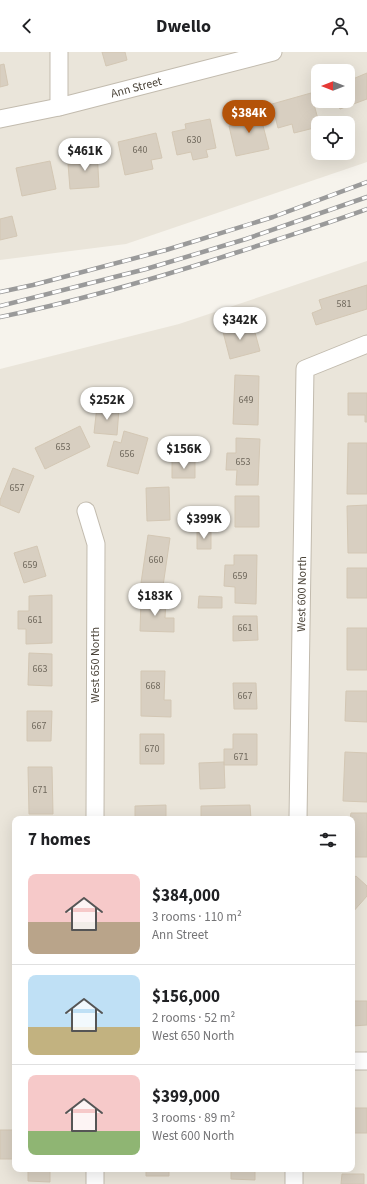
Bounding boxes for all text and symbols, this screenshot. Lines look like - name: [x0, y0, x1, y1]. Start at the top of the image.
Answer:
- text: Dwello: [156, 14, 211, 39]
- icon: back: [16, 15, 38, 37]
- icon: person: [329, 15, 351, 37]
- north arrow: [311, 64, 355, 108]
- map controls: [311, 64, 355, 160]
- street label: Ann Street: [109, 72, 164, 102]
- pin: $384K: [221, 100, 277, 134]
- text: $384K: [231, 104, 267, 122]
- button: locate: [311, 116, 355, 160]
- house number: 630: [187, 133, 201, 147]
- pin: $461K: [57, 138, 113, 172]
- text: $461K: [67, 142, 103, 160]
- house number: 640: [133, 143, 147, 157]
- house number: 581: [337, 297, 351, 311]
- pin: $342K: [212, 307, 268, 341]
- text: $342K: [222, 311, 258, 329]
- pin: $252K: [79, 387, 135, 421]
- text: $252K: [89, 391, 125, 409]
- house number: 649: [239, 393, 253, 407]
- pin: $156K: [156, 436, 212, 470]
- house number: 653: [56, 440, 70, 454]
- text: $156K: [166, 440, 202, 458]
- house number: 656: [120, 447, 134, 461]
- house number: 653: [236, 455, 250, 469]
- house number: 657: [10, 481, 24, 495]
- pin: $399K: [176, 506, 232, 540]
- text: $399K: [186, 510, 222, 528]
- house number: 660: [149, 553, 163, 567]
- street label: West 600 North: [292, 556, 311, 632]
- house number: 659: [23, 558, 37, 572]
- house number: 659: [233, 569, 247, 583]
- pin: $183K: [127, 583, 183, 617]
- text: $183K: [137, 587, 173, 605]
- house number: 661: [28, 613, 42, 627]
- house number: 661: [238, 621, 252, 635]
- street label: West 650 North: [87, 627, 104, 703]
- house number: 663: [33, 662, 47, 676]
- house number: 668: [146, 679, 160, 693]
- house number: 667: [238, 689, 252, 703]
- house number: 667: [32, 719, 46, 733]
- house number: 670: [145, 742, 159, 756]
- house number: 671: [234, 750, 248, 764]
- house number: 671: [33, 783, 47, 797]
- text: 7 homes: [28, 828, 90, 852]
- icon: filters: [317, 829, 339, 851]
- text: $384,000: [152, 884, 220, 908]
- icon: home: [60, 890, 108, 938]
- text: 3 rooms · 110 m²: [152, 908, 242, 926]
- text: Ann Street: [152, 926, 208, 944]
- text: $156,000: [152, 985, 220, 1009]
- icon: home: [60, 991, 108, 1039]
- text: 2 rooms · 52 m²: [152, 1009, 235, 1027]
- text: West 650 North: [152, 1027, 234, 1045]
- text: $399,000: [152, 1085, 220, 1109]
- icon: home: [60, 1091, 108, 1139]
- text: 3 rooms · 89 m²: [152, 1109, 235, 1127]
- text: West 600 North: [152, 1127, 234, 1145]

